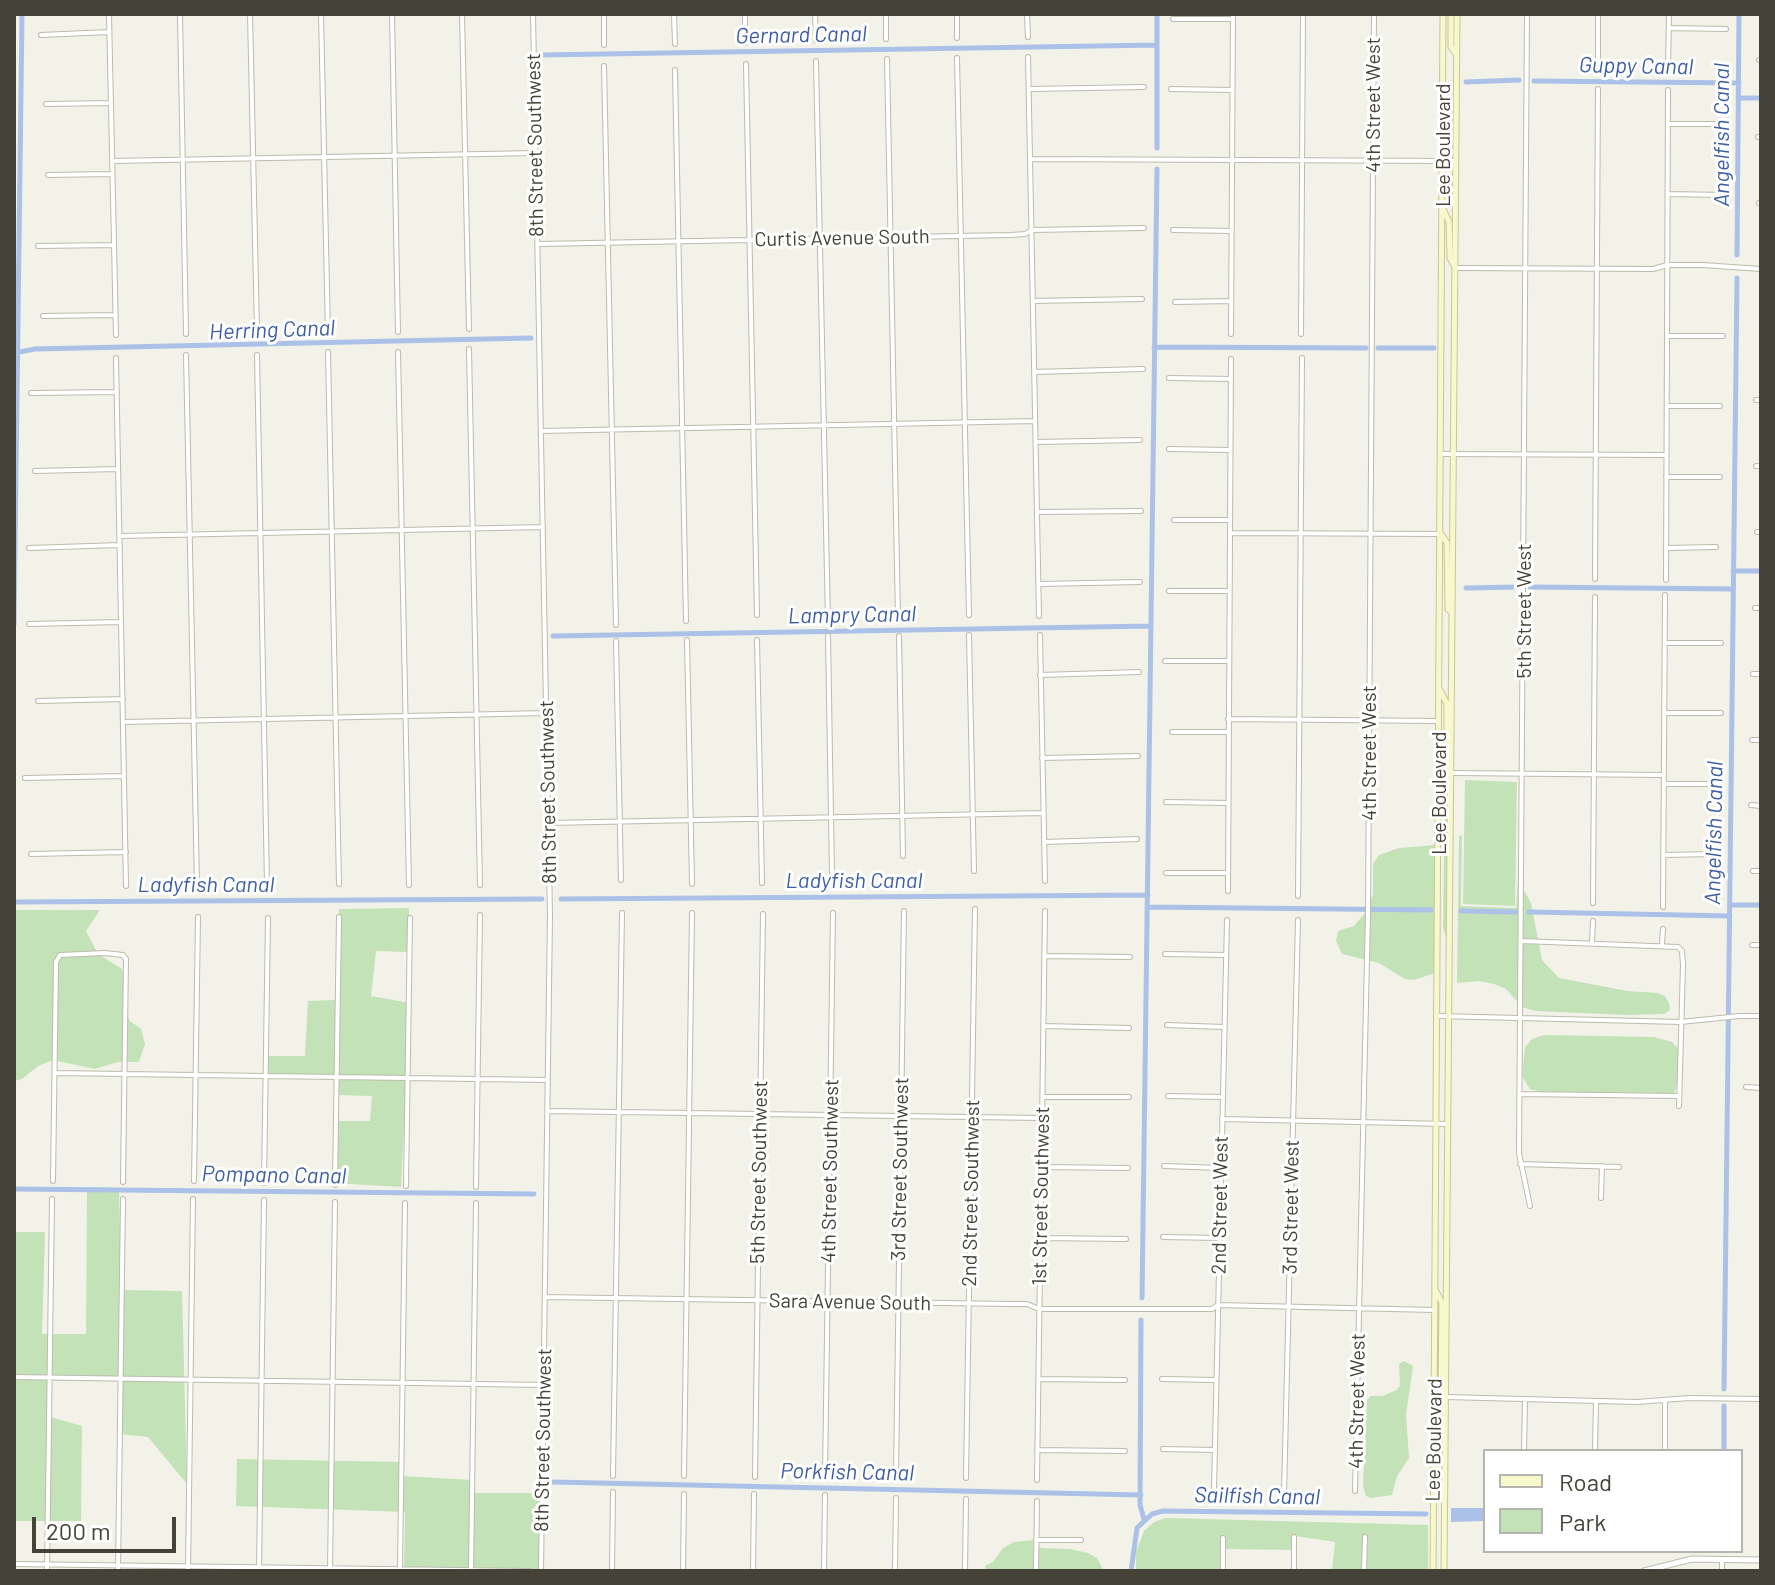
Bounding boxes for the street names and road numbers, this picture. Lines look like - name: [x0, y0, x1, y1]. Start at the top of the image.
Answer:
- street label: 4th Street West: [1361, 37, 1385, 173]
- street label: 8th Street Southwest: [521, 53, 549, 237]
- street label: Lee Boulevard: [1431, 83, 1455, 207]
- street label: Curtis Avenue South: [754, 224, 930, 252]
- street label: 5th Street West: [1512, 544, 1536, 678]
- street label: 4th Street West: [1357, 685, 1381, 821]
- street label: 8th Street Southwest: [534, 700, 562, 884]
- street label: Lee Boulevard: [1427, 731, 1451, 855]
- street label: 3rd Street Southwest: [886, 1077, 914, 1261]
- street label: 4th Street Southwest: [816, 1079, 844, 1263]
- street label: 5th Street Southwest: [745, 1080, 773, 1264]
- street label: 2nd Street Southwest: [957, 1099, 985, 1287]
- street label: 1st Street Southwest: [1027, 1106, 1055, 1286]
- street label: 2nd Street West: [1207, 1135, 1233, 1275]
- street label: 3rd Street West: [1278, 1139, 1304, 1275]
- street label: Sara Avenue South: [769, 1289, 931, 1315]
- street label: 4th Street West: [1344, 1333, 1370, 1469]
- street label: 8th Street Southwest: [529, 1348, 557, 1532]
- street label: Lee Boulevard: [1421, 1378, 1447, 1502]

